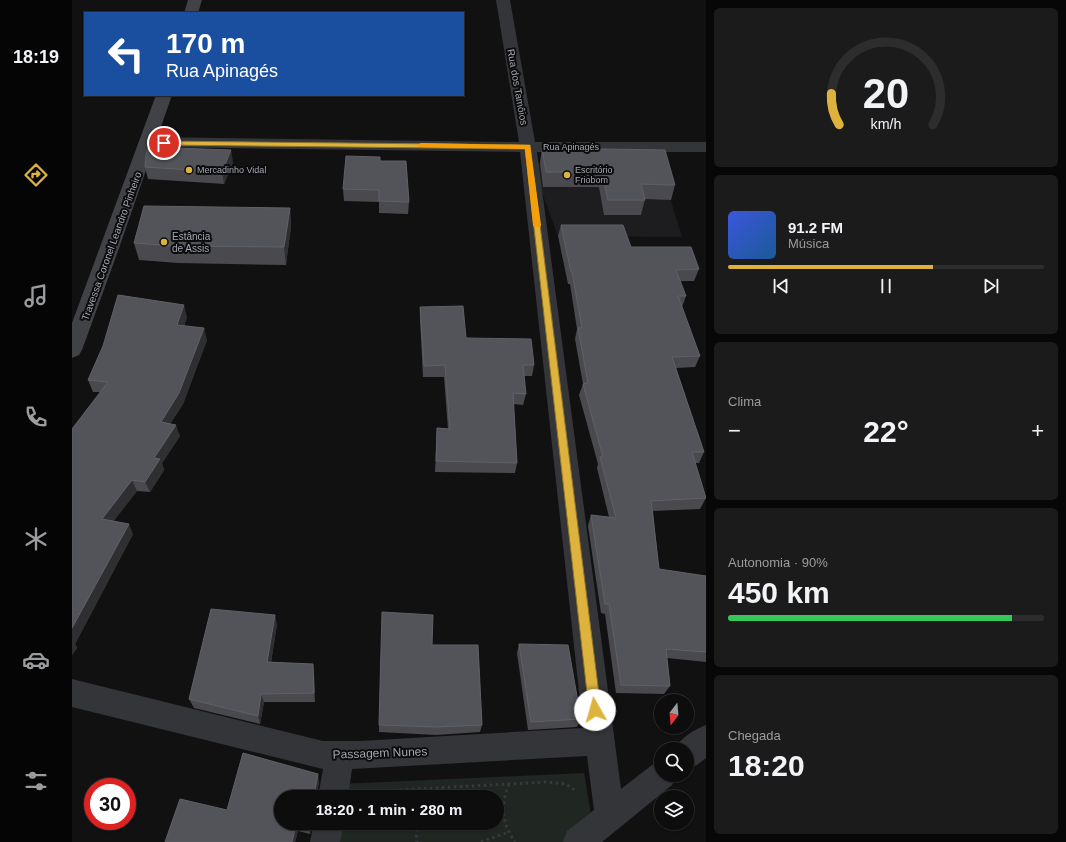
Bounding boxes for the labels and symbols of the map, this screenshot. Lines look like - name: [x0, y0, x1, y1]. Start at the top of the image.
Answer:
- street label: Rua dos Tamôios: [505, 48, 530, 126]
- pin: [147, 126, 181, 160]
- street label: Rua Apinagés: [543, 142, 600, 152]
- marker: Mercadinho Vidal: [184, 165, 194, 175]
- place label: Mercadinho Vidal: [197, 165, 266, 175]
- place label: Escritório Friobom: [575, 165, 613, 185]
- street label: Travessa Coronel Leandro Pinheiro: [79, 170, 144, 322]
- marker: Escritório Friobom: [562, 170, 572, 180]
- place label: Estância de Assis: [172, 231, 211, 254]
- marker: Estância de Assis: [159, 237, 169, 247]
- position arrow: [574, 689, 616, 731]
- north arrow: [654, 694, 694, 734]
- street label: Passagem Nunes: [332, 744, 428, 762]
- speed limit sign: 30: [84, 778, 136, 830]

